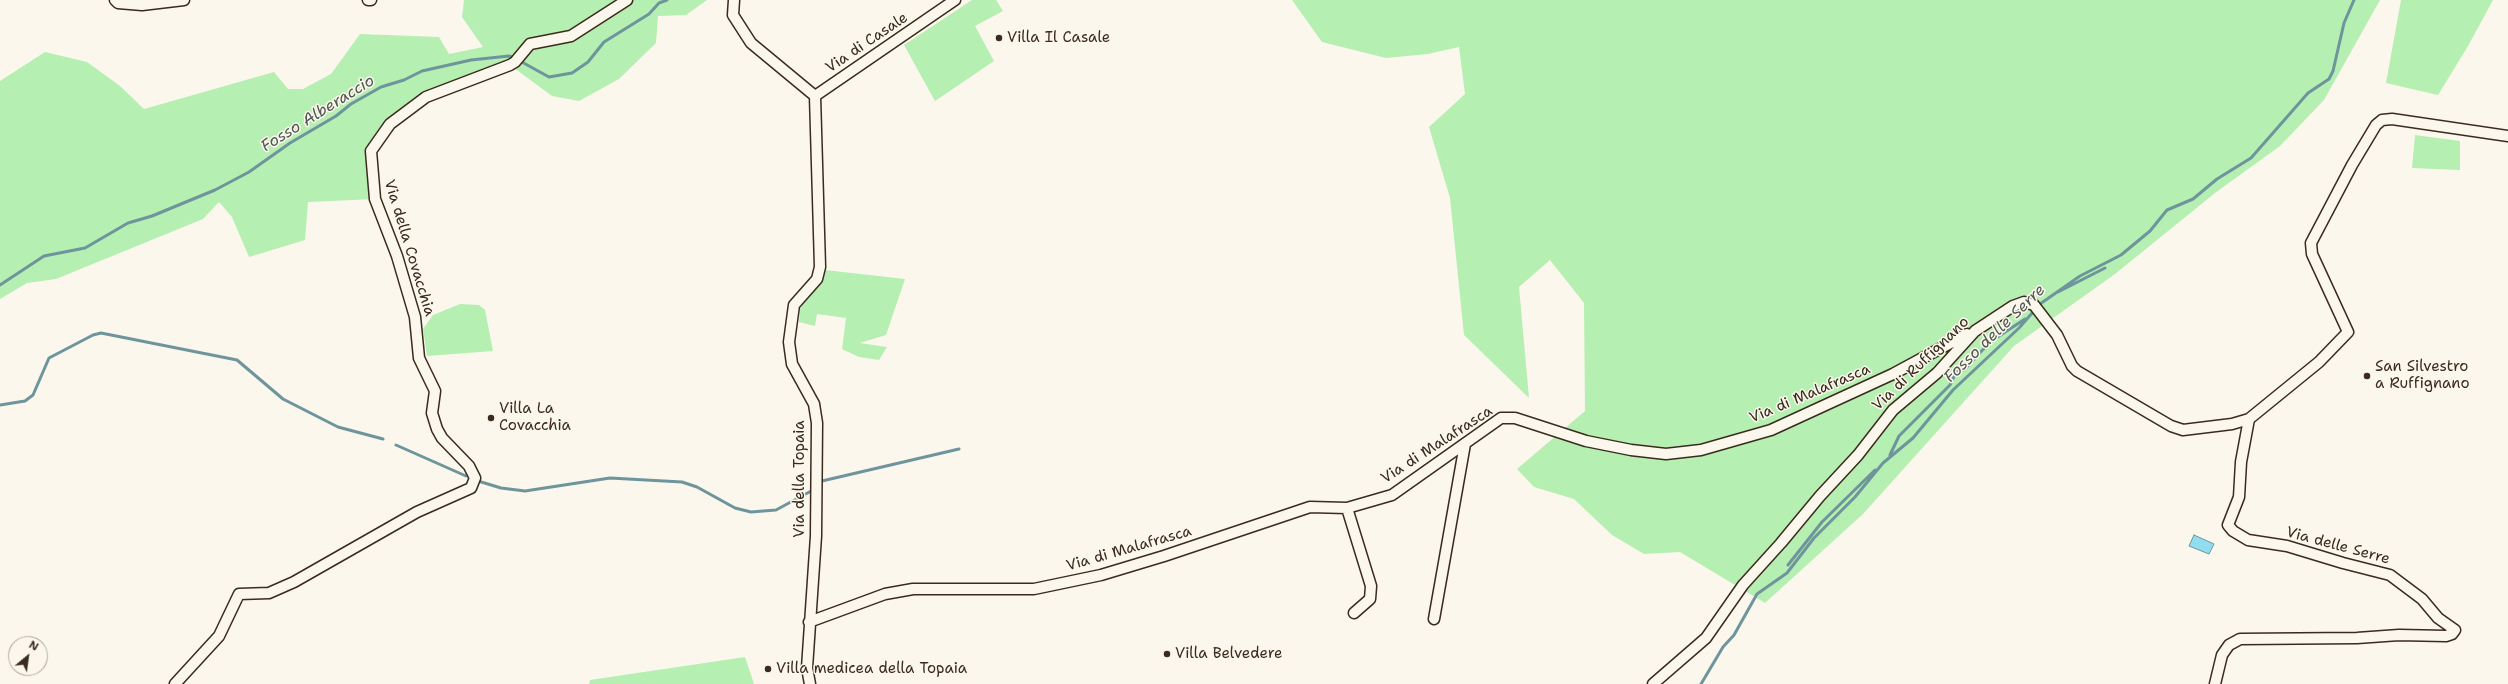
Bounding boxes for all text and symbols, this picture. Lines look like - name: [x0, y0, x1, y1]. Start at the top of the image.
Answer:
- street label: Via di Casale: [823, 9, 911, 77]
- place label: Villa Il Casale: [1007, 29, 1110, 47]
- marker: Villa Il Casale: [994, 33, 1004, 43]
- water label: Fosso Alberaccio: [258, 71, 378, 157]
- street label: Via della Covacchia: [380, 178, 438, 318]
- water label: Fosso delle Serre: [1940, 281, 2050, 387]
- street label: Via di Ruffignano: [1869, 313, 1973, 415]
- place label: San Silvestro a Ruffignano: [2375, 358, 2470, 393]
- street label: Via di Malafrasca: [1747, 360, 1873, 428]
- marker: San Silvestro a Ruffignano: [2362, 371, 2372, 381]
- place label: Villa La Covacchia: [499, 400, 571, 435]
- street label: Via di Malafrasca: [1378, 402, 1496, 488]
- marker: Villa La Covacchia: [486, 413, 496, 423]
- street label: Via della Topaia: [791, 420, 809, 538]
- street label: Via di Malafrasca: [1064, 523, 1194, 575]
- street label: Via delle Serre: [2284, 524, 2392, 568]
- north arrow: [8, 636, 48, 676]
- text: N: [26, 637, 41, 655]
- place label: Villa Belvedere: [1175, 645, 1282, 663]
- marker: Villa Belvedere: [1162, 649, 1172, 659]
- place label: Villa medicea della Topaia: [776, 660, 967, 678]
- marker: Villa medicea della Topaia: [763, 664, 773, 674]

